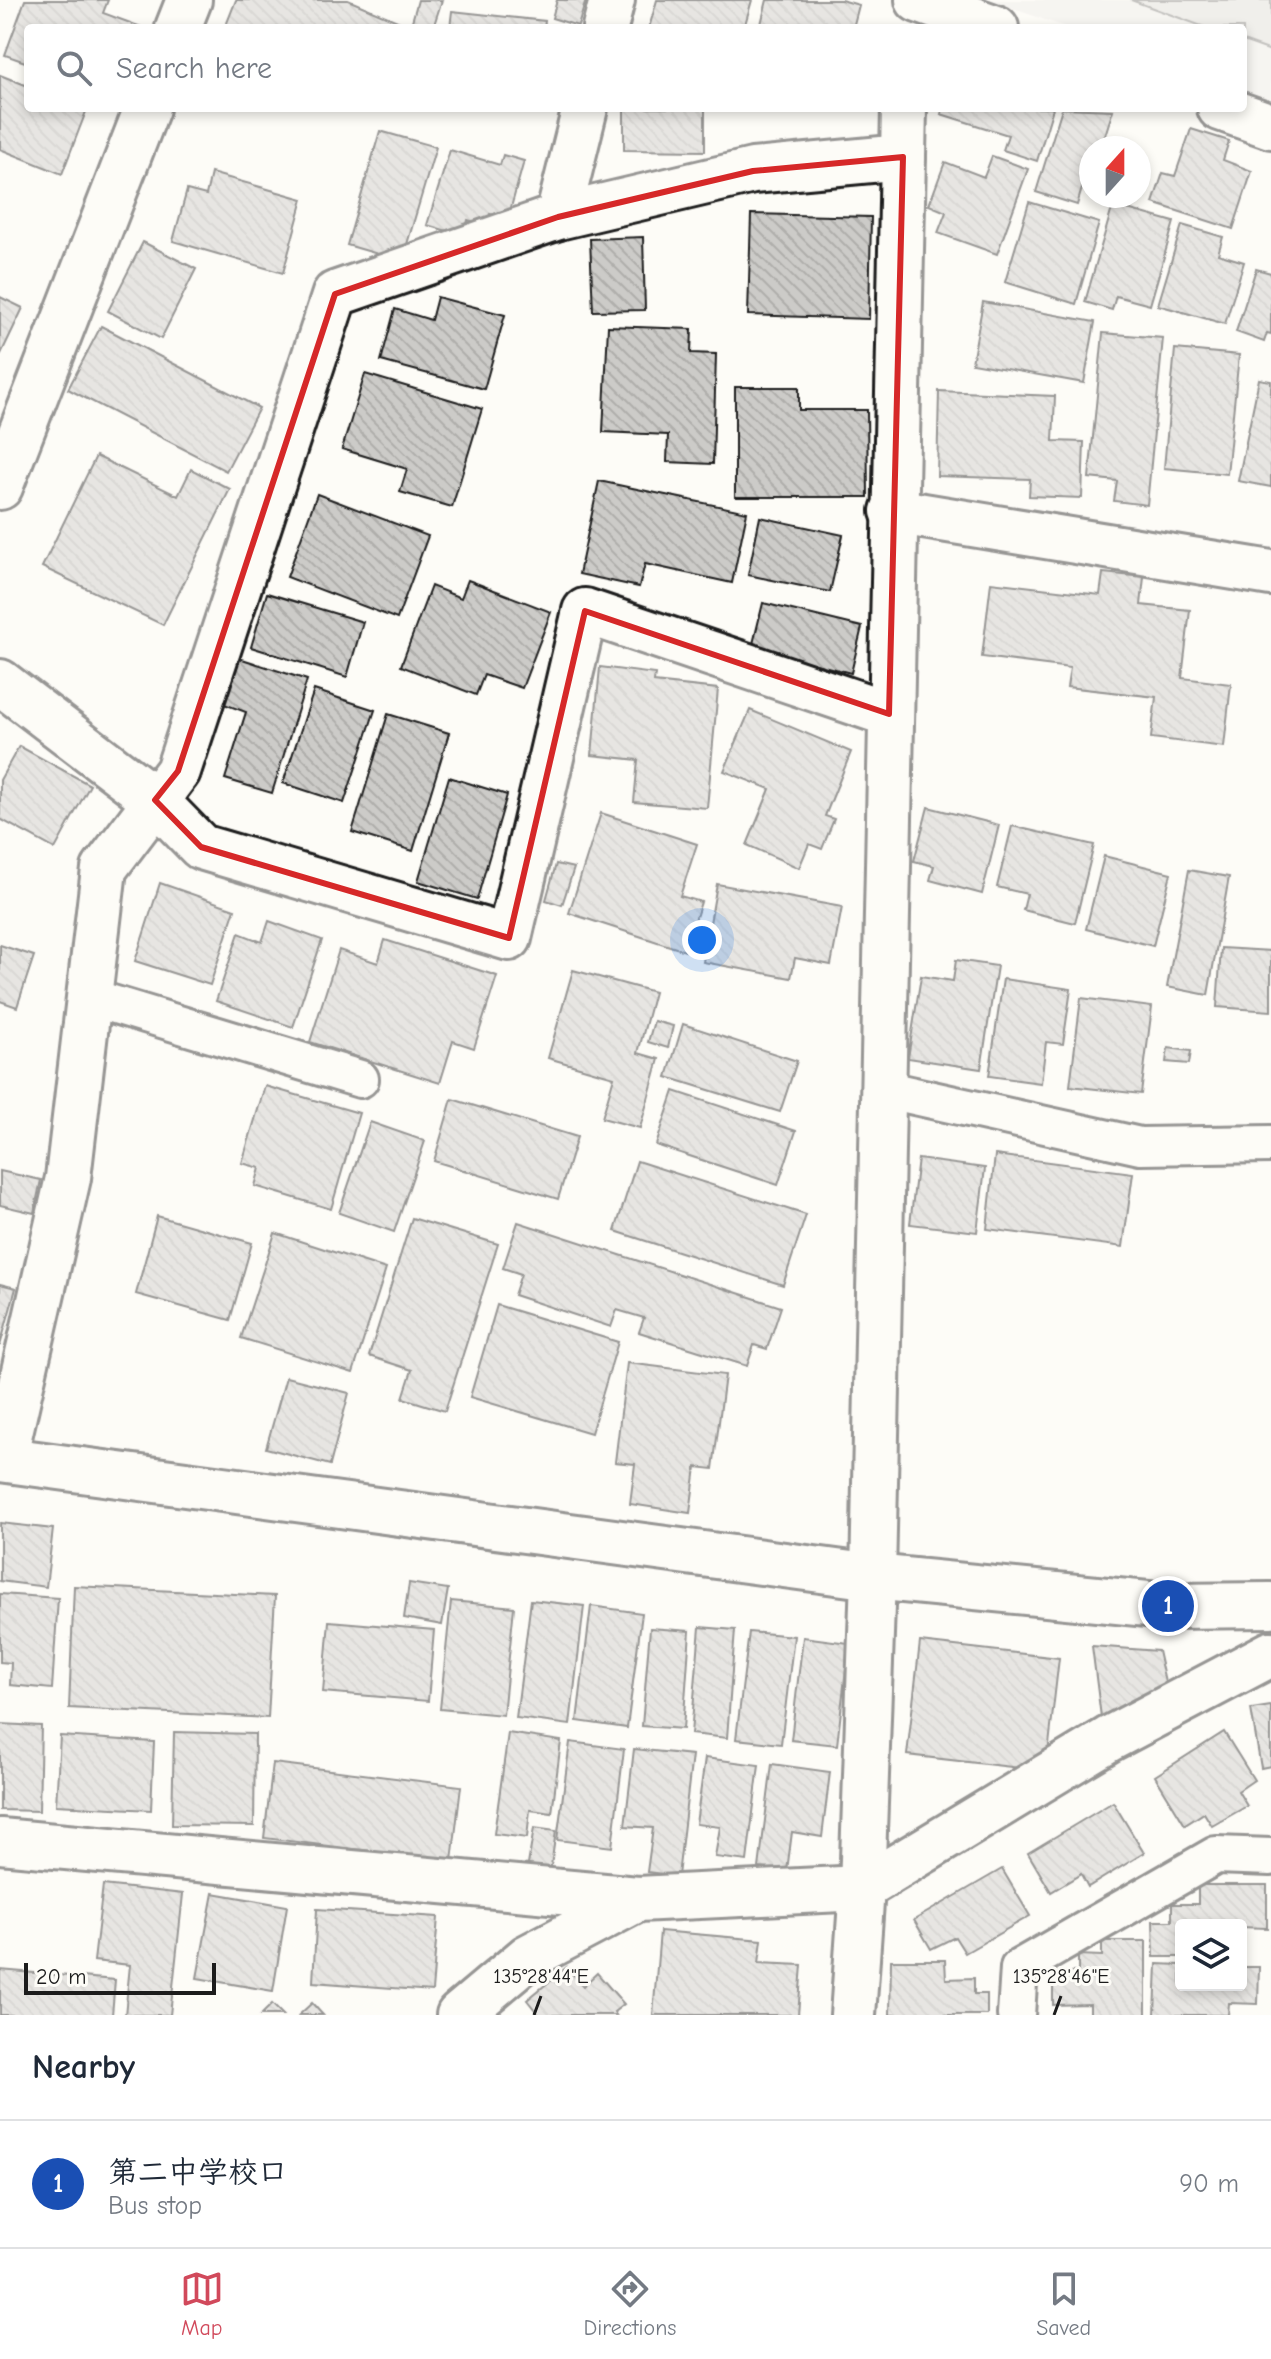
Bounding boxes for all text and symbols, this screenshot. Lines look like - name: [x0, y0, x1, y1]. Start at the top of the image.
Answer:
- search box: [24, 24, 1247, 112]
- icon: search: [52, 46, 96, 90]
- text: Search here: [116, 51, 272, 86]
- north arrow: [1079, 136, 1151, 208]
- your location: [682, 920, 722, 960]
- pin: 1: [1142, 1576, 1194, 1636]
- map controls: [1175, 1919, 1247, 1991]
- button: layers: [1175, 1919, 1247, 1991]
- scale bar: [24, 1959, 216, 1995]
- text: 20 m: [36, 1964, 86, 1990]
- text: 135°28'44"E: [493, 1965, 589, 1988]
- text: 135°28'46"E: [1013, 1965, 1109, 1988]
- text: Nearby: [32, 2047, 135, 2087]
- text: 第二中学校口: [108, 2155, 288, 2190]
- text: 1: [53, 2169, 63, 2199]
- text: 90 m: [1179, 2169, 1239, 2199]
- text: Bus stop: [108, 2191, 202, 2221]
- tab: Map: [180, 2267, 224, 2341]
- tab: Directions: [584, 2267, 677, 2341]
- tab: Saved: [1036, 2267, 1091, 2341]

